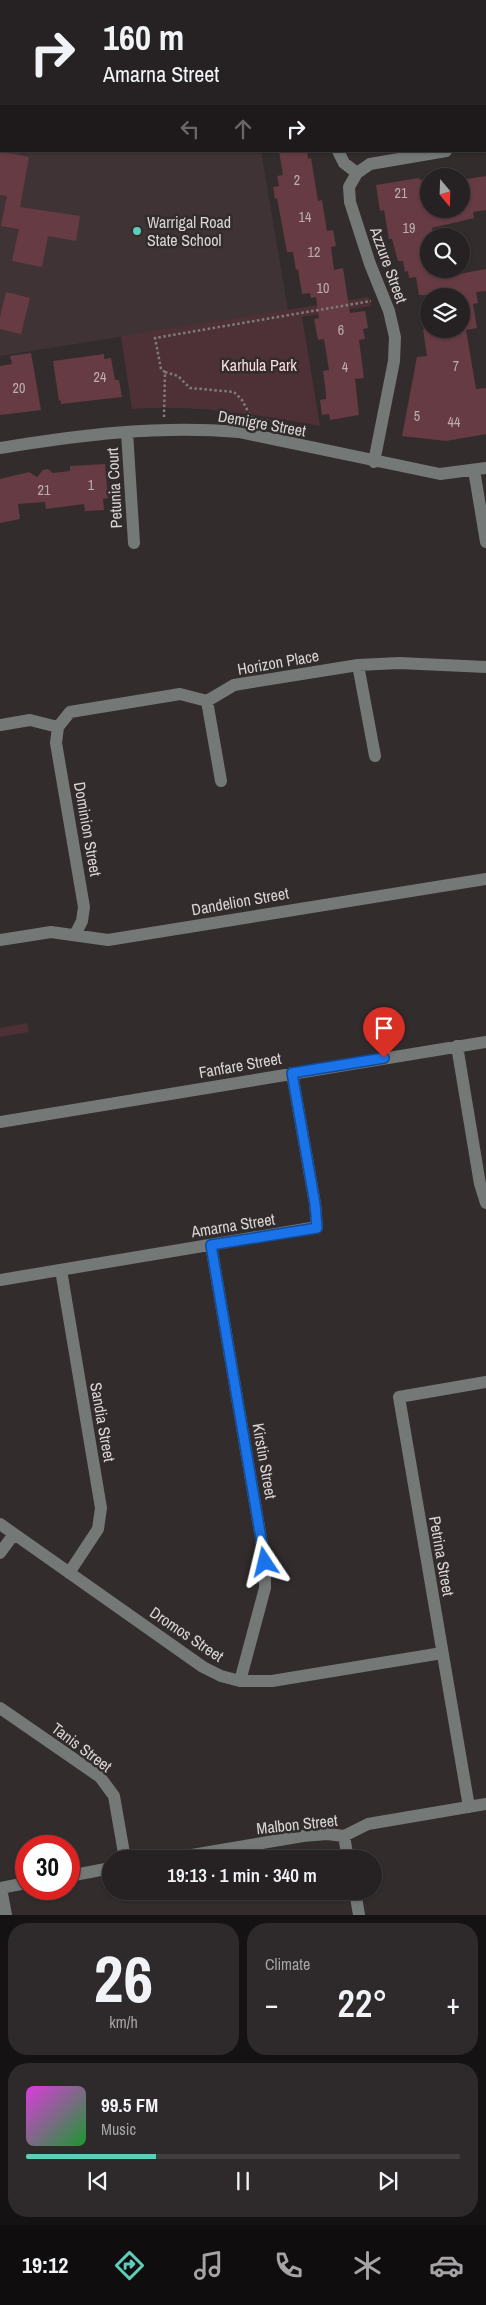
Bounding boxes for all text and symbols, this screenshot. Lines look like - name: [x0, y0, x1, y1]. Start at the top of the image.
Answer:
- text: 160 m: [103, 14, 184, 61]
- icon: right: [20, 20, 85, 85]
- text: Amarna Street: [103, 59, 219, 89]
- icon: left: [176, 115, 204, 143]
- icon: ahead: [229, 115, 257, 143]
- icon: right: [282, 115, 310, 143]
- north arrow: [420, 168, 470, 218]
- map controls: [420, 168, 470, 338]
- house number: 2: [294, 171, 300, 189]
- house number: 21: [395, 184, 408, 202]
- house number: 14: [299, 208, 312, 226]
- place label: Warrigal Road State School: [147, 211, 231, 251]
- house number: 19: [403, 219, 415, 237]
- street label: Azzure Street: [365, 223, 413, 306]
- marker: Warrigal Road State School: [131, 225, 143, 237]
- button: search: [420, 228, 470, 278]
- house number: 12: [308, 243, 320, 261]
- house number: 10: [317, 279, 329, 297]
- button: layers: [420, 288, 470, 338]
- house number: 6: [338, 321, 344, 339]
- park label: Karhula Park: [221, 354, 297, 376]
- house number: 7: [453, 357, 459, 375]
- house number: 4: [342, 358, 349, 376]
- house number: 24: [94, 368, 107, 386]
- house number: 20: [13, 379, 25, 397]
- street label: Demigre Street: [216, 404, 308, 442]
- house number: 5: [414, 407, 420, 425]
- house number: 44: [448, 413, 461, 431]
- street label: Petunia Court: [101, 447, 127, 529]
- house number: 1: [88, 476, 95, 494]
- house number: 21: [38, 481, 51, 499]
- street label: Horizon Place: [236, 644, 320, 680]
- street label: Dominion Street: [69, 780, 107, 878]
- street label: Dandelion Street: [190, 882, 291, 920]
- pin: [363, 1007, 405, 1058]
- icon: arrive: [370, 1014, 398, 1042]
- street label: Fanfare Street: [197, 1047, 283, 1083]
- street label: Amarna Street: [189, 1207, 277, 1243]
- street label: Sandia Street: [85, 1381, 121, 1464]
- street label: Kirstin Street: [248, 1421, 283, 1501]
- street label: Petrina Street: [424, 1514, 460, 1598]
- position arrow: [238, 1535, 290, 1587]
- street label: Dromos Street: [146, 1601, 229, 1667]
- street label: Tanis Street: [47, 1717, 117, 1777]
- street label: Malbon Street: [255, 1809, 339, 1839]
- speed limit sign: 30: [15, 1835, 80, 1900]
- text: 19:13 · 1 min · 340 m: [167, 1862, 317, 1888]
- text: 26: [94, 1935, 153, 2022]
- text: Climate: [265, 1953, 310, 1975]
- text: 22°: [338, 1978, 387, 2029]
- text: −: [265, 1985, 278, 2023]
- text: +: [447, 1985, 460, 2023]
- text: km/h: [109, 2011, 138, 2033]
- text: 99.5 FM: [101, 2092, 158, 2118]
- text: Music: [101, 2118, 136, 2140]
- icon: previous: [84, 2167, 112, 2195]
- icon: pause: [229, 2167, 257, 2195]
- icon: next: [374, 2167, 402, 2195]
- icon: directions: [112, 2248, 147, 2283]
- icon: music: [191, 2248, 226, 2283]
- icon: phone: [271, 2248, 306, 2283]
- icon: climate: [350, 2248, 385, 2283]
- icon: car: [429, 2248, 464, 2283]
- text: 19:12: [22, 2250, 68, 2280]

